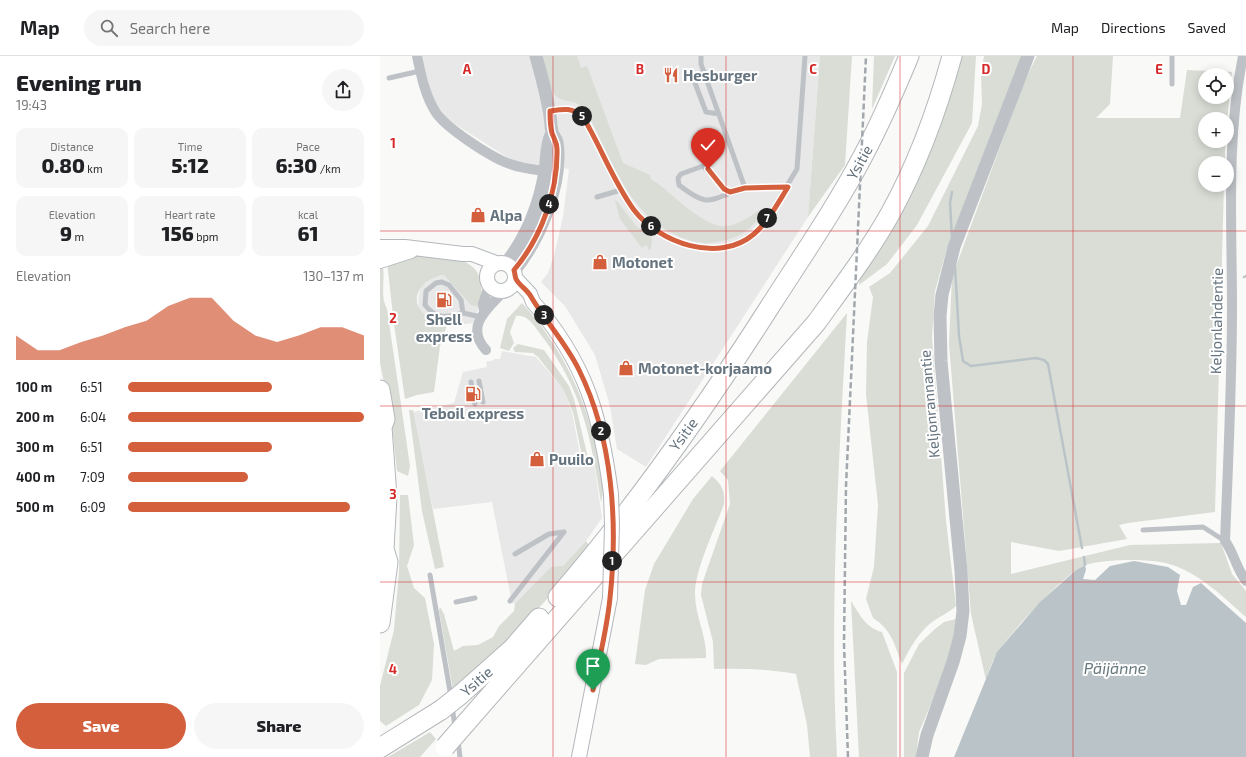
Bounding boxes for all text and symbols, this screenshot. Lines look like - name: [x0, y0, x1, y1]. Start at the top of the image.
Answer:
- search box: [84, 10, 364, 46]
- text: Map: [20, 16, 60, 39]
- icon: search: [98, 17, 120, 39]
- text: Search here: [130, 19, 210, 37]
- text: Map: [1051, 19, 1079, 36]
- text: Directions: [1101, 19, 1166, 36]
- text: Saved: [1188, 19, 1226, 36]
- text: A: [463, 61, 472, 77]
- text: B: [636, 61, 644, 77]
- text: C: [809, 61, 817, 77]
- text: D: [982, 61, 991, 77]
- text: E: [1155, 61, 1163, 77]
- restaurant icon: Hesburger: [662, 66, 680, 84]
- place label: Hesburger: [683, 66, 758, 84]
- map controls: [1198, 68, 1234, 192]
- button: locate: [1198, 68, 1234, 104]
- text: Evening run: [16, 69, 142, 95]
- button: share: [322, 69, 364, 111]
- text: 19:43: [16, 97, 47, 113]
- pin: 5: [572, 106, 592, 126]
- text: 5: [579, 109, 585, 122]
- button: +: [1198, 112, 1234, 148]
- pin: [691, 128, 725, 169]
- icon: check: [697, 134, 719, 156]
- text: 1: [390, 135, 396, 151]
- text: Distance: [50, 140, 94, 153]
- text: Time: [178, 140, 202, 153]
- text: Pace: [296, 140, 320, 153]
- street label: Ysitie: [842, 142, 876, 182]
- text: 0.80: [41, 153, 85, 177]
- text: 5:12: [171, 153, 209, 177]
- text: 6:30: [275, 153, 317, 177]
- button: −: [1198, 156, 1234, 192]
- text: km: [85, 162, 103, 175]
- text: /km: [317, 162, 341, 175]
- pin: 4: [539, 194, 559, 214]
- text: 4: [545, 197, 553, 210]
- shop icon: Alpa: [469, 206, 487, 224]
- place label: Alpa: [490, 206, 522, 224]
- text: Elevation: [49, 208, 95, 221]
- text: Heart rate: [165, 208, 215, 221]
- text: kcal: [298, 208, 318, 221]
- pin: 7: [757, 208, 777, 228]
- text: 7: [764, 211, 770, 224]
- pin: 6: [641, 216, 661, 236]
- text: 6: [648, 219, 654, 232]
- text: 9: [60, 221, 72, 245]
- text: 156: [162, 221, 194, 245]
- text: 61: [297, 221, 319, 245]
- text: m: [72, 230, 84, 243]
- text: bpm: [194, 230, 219, 243]
- shop icon: Motonet: [591, 253, 609, 271]
- place label: Motonet: [612, 253, 673, 271]
- text: Elevation: [16, 268, 71, 284]
- text: 130–137 m: [303, 268, 364, 284]
- street label: Keljonlahdentie: [1206, 268, 1227, 374]
- fuel station icon: Shell express: [435, 291, 453, 309]
- pin: 3: [534, 305, 554, 325]
- text: 3: [541, 308, 547, 321]
- text: 2: [389, 310, 397, 326]
- place label: Shell express: [416, 310, 472, 345]
- street label: Keljonrannantie: [915, 349, 944, 459]
- shop icon: Motonet-korjaamo: [617, 359, 635, 377]
- place label: Motonet-korjaamo: [638, 359, 772, 377]
- text: 100 m: [16, 379, 52, 395]
- text: 6:51: [80, 379, 103, 395]
- fuel station icon: Teboil express: [464, 385, 482, 403]
- place label: Teboil express: [422, 404, 524, 422]
- text: 200 m: [16, 409, 54, 425]
- text: 6:04: [80, 409, 106, 425]
- street label: Ysitie: [665, 414, 701, 454]
- pin: 2: [591, 421, 611, 441]
- text: 2: [598, 424, 604, 437]
- text: 300 m: [16, 439, 54, 455]
- text: 6:51: [80, 439, 103, 455]
- shop icon: Puuilo: [528, 450, 546, 468]
- place label: Puuilo: [549, 450, 594, 468]
- text: 400 m: [16, 469, 55, 485]
- text: 7:09: [80, 469, 105, 485]
- text: 3: [389, 486, 397, 502]
- text: 500 m: [16, 499, 54, 515]
- text: 6:09: [80, 499, 106, 515]
- pin: 1: [602, 551, 622, 571]
- text: 1: [610, 554, 614, 567]
- pin: [576, 649, 610, 690]
- icon: arrive: [582, 655, 604, 677]
- water label: Päijänne: [1084, 658, 1147, 678]
- text: 4: [389, 661, 397, 677]
- street label: Ysitie: [456, 662, 496, 700]
- button: Save: [16, 703, 186, 749]
- button: Share: [194, 703, 364, 749]

